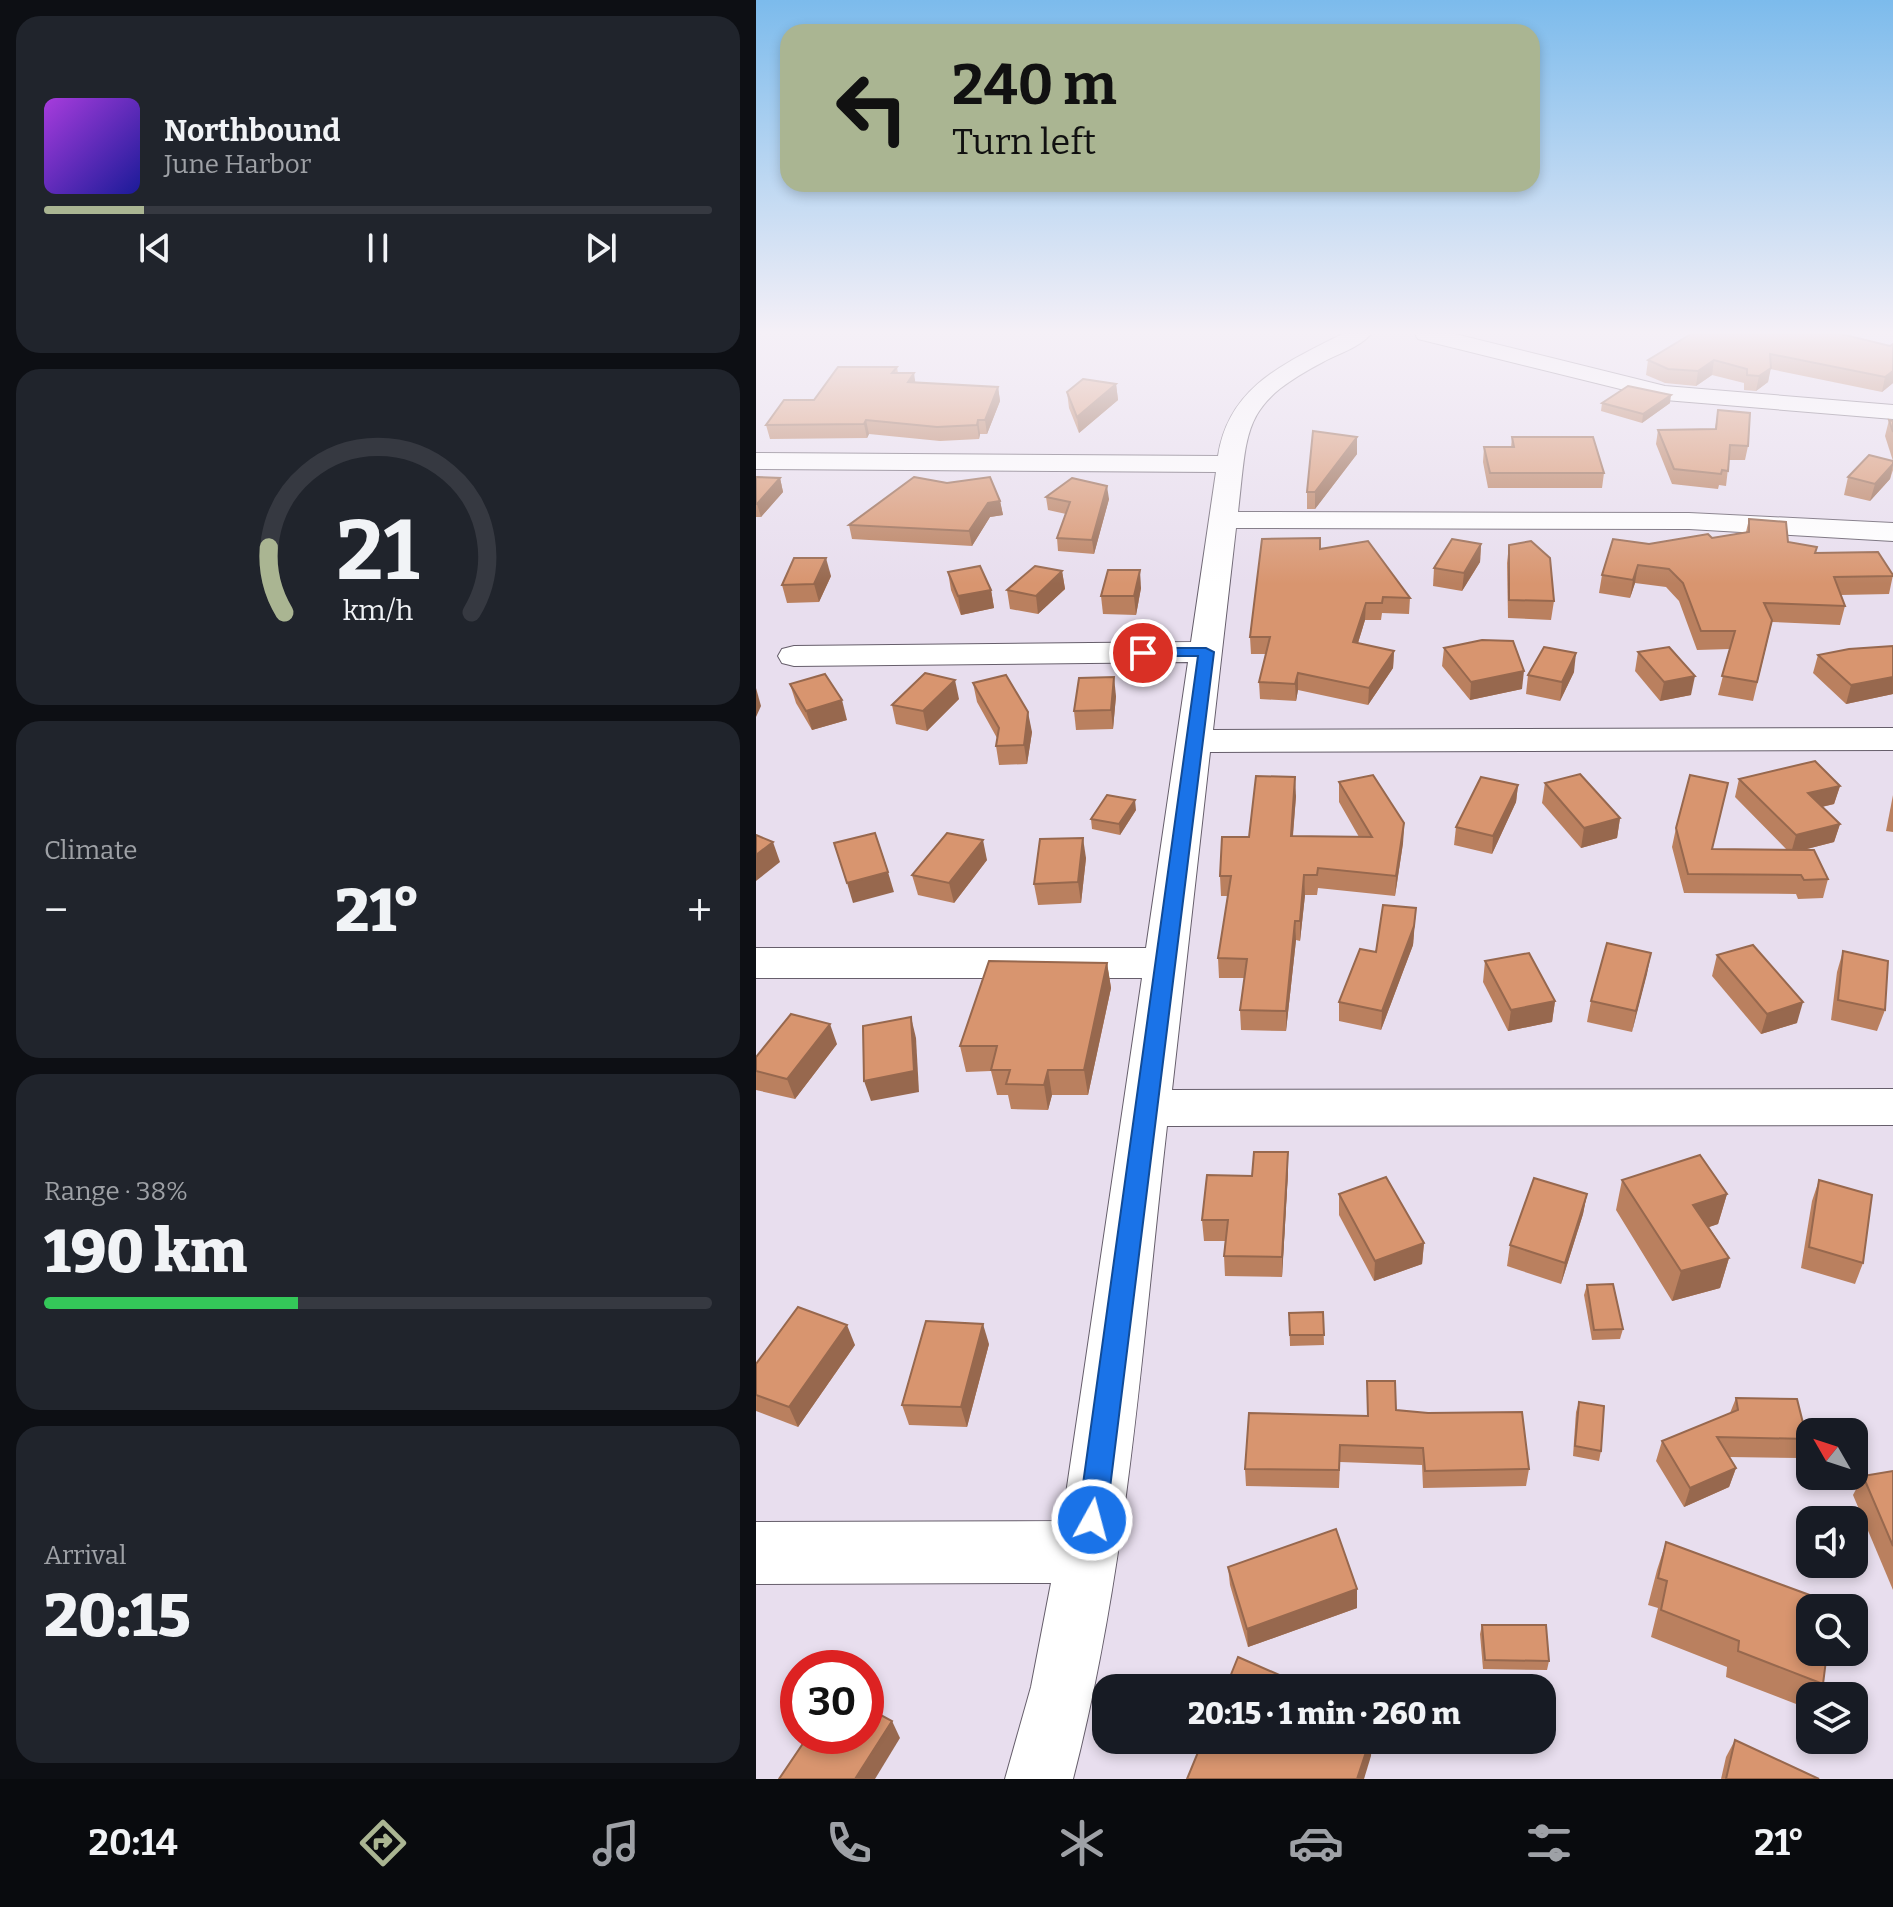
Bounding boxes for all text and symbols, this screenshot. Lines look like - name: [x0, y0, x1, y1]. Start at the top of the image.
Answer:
- text: 240 m: [952, 52, 1117, 119]
- icon: left: [820, 56, 924, 160]
- text: Northbound: [164, 113, 340, 149]
- text: Turn left: [952, 120, 1096, 164]
- text: June Harbor: [164, 149, 311, 180]
- icon: previous: [133, 226, 177, 270]
- icon: pause: [356, 226, 400, 270]
- icon: next: [579, 226, 623, 270]
- text: 21: [337, 500, 419, 600]
- text: km/h: [343, 593, 414, 628]
- pin: [1109, 619, 1177, 687]
- icon: arrive: [1121, 631, 1165, 675]
- text: Climate: [44, 835, 138, 866]
- text: 21°: [335, 875, 420, 947]
- text: −: [44, 884, 68, 937]
- text: +: [687, 884, 712, 937]
- text: Range · 38%: [44, 1176, 188, 1207]
- text: 190 km: [44, 1216, 247, 1288]
- north arrow: [1796, 1418, 1868, 1490]
- map controls: [1796, 1418, 1868, 1754]
- position arrow: [1050, 1478, 1134, 1562]
- button: sound: [1796, 1506, 1868, 1578]
- text: Arrival: [44, 1540, 126, 1571]
- text: 20:15: [44, 1580, 191, 1652]
- button: search: [1796, 1594, 1868, 1666]
- speed limit sign: 30: [780, 1650, 884, 1754]
- button: layers: [1796, 1682, 1868, 1754]
- text: 20:15 · 1 min · 260 m: [1188, 1696, 1460, 1732]
- icon: directions: [355, 1815, 411, 1871]
- icon: music: [588, 1815, 644, 1871]
- icon: phone: [821, 1815, 877, 1871]
- icon: climate: [1054, 1815, 1110, 1871]
- icon: car: [1288, 1815, 1344, 1871]
- icon: filters: [1521, 1815, 1577, 1871]
- text: 20:14: [89, 1821, 178, 1865]
- text: 21°: [1754, 1821, 1804, 1865]

